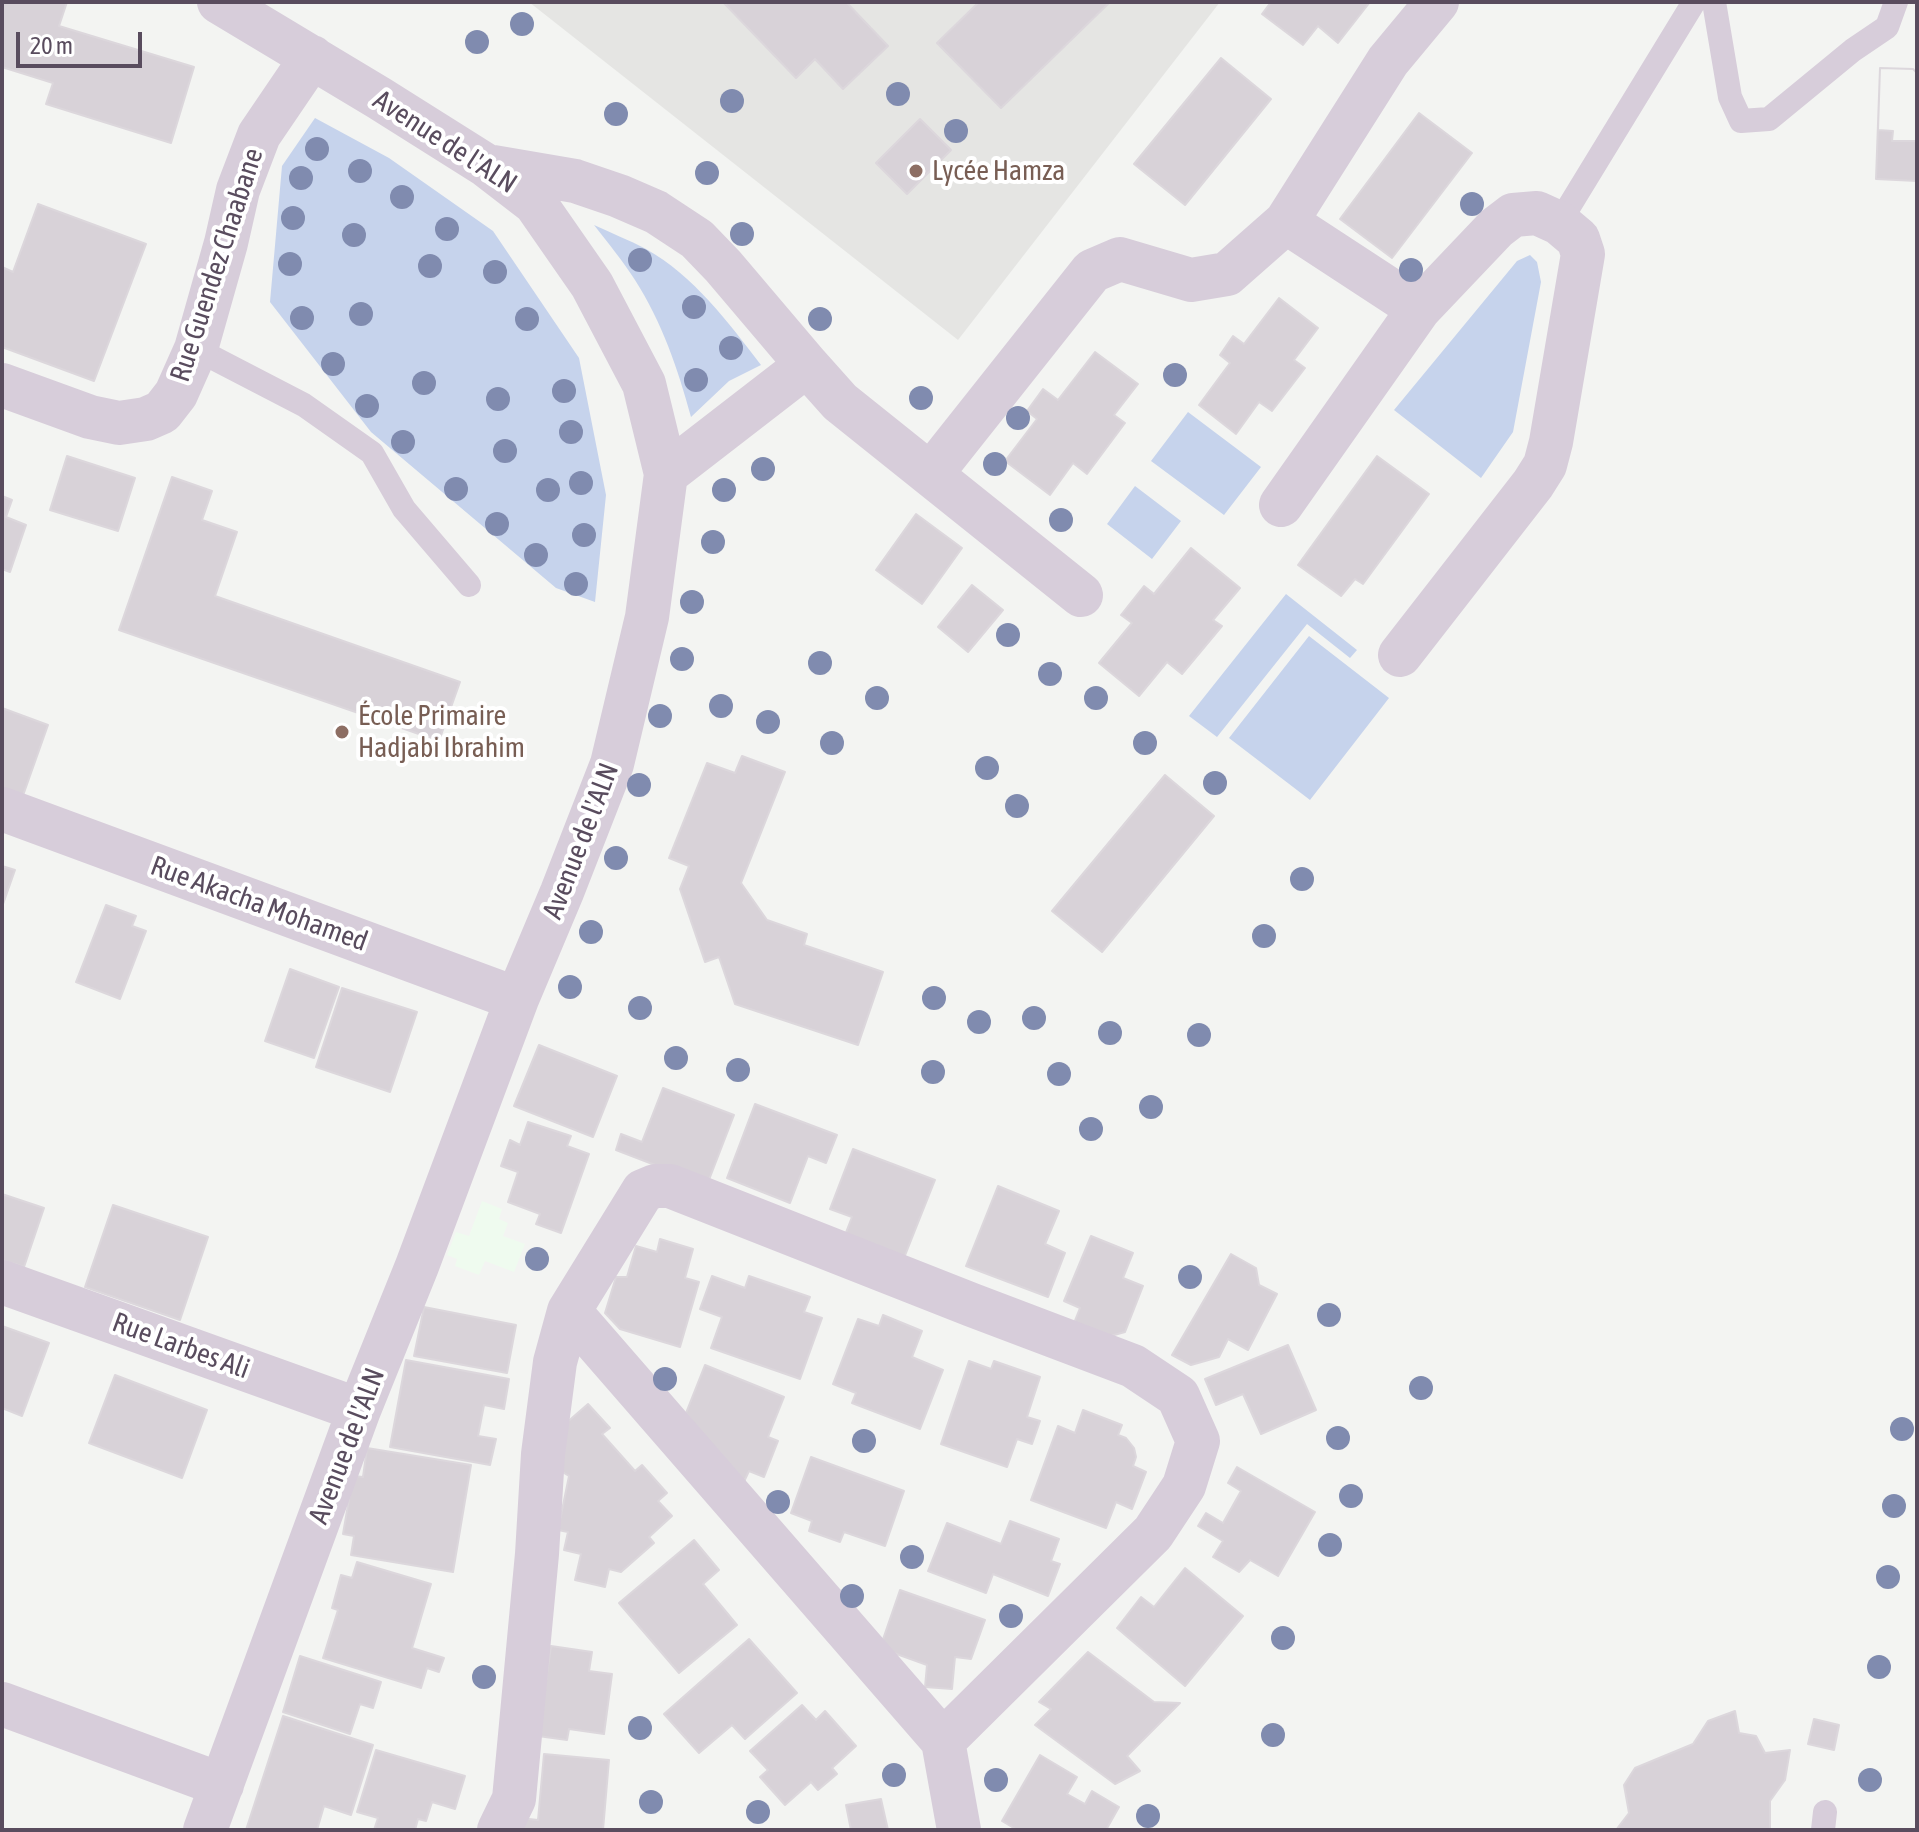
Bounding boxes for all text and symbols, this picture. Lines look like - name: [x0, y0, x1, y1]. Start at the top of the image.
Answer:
- scale bar: [20, 16, 146, 66]
- text: 20 m: [30, 32, 73, 59]
- street label: Avenue de l'ALN: [367, 83, 523, 201]
- street label: Rue Guendez Chaabane: [163, 144, 271, 386]
- place label: Lycée Hamza: [932, 154, 1065, 188]
- marker: Lycée Hamza: [907, 162, 925, 180]
- place label: École Primaire Hadjabi Ibrahim: [358, 699, 525, 765]
- marker: École Primaire Hadjabi Ibrahim: [333, 723, 351, 741]
- street label: Avenue de l'ALN: [536, 758, 626, 924]
- street label: Rue Akacha Mohamed: [146, 849, 372, 959]
- street label: Rue Larbes Ali: [108, 1306, 254, 1386]
- street label: Avenue de l'ALN: [302, 1363, 392, 1529]

